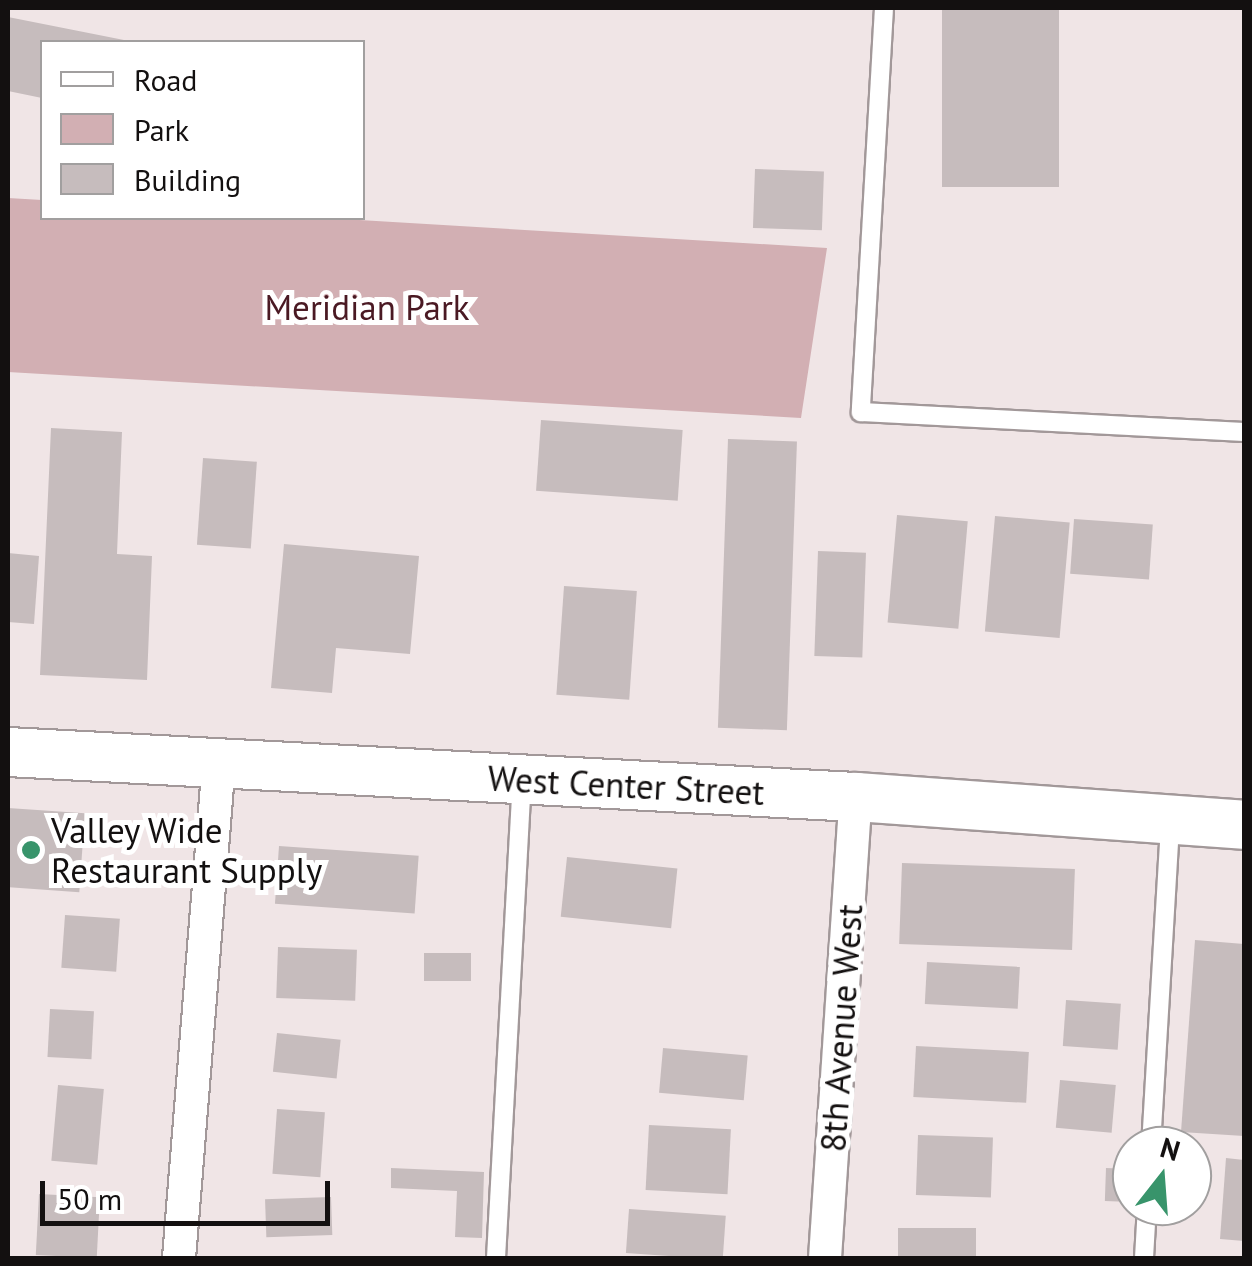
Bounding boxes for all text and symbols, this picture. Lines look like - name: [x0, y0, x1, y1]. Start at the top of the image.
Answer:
- legend: [40, 40, 365, 220]
- text: Road: [134, 60, 198, 99]
- text: Park: [134, 110, 189, 149]
- text: Building: [134, 160, 241, 199]
- park label: Meridian Park: [264, 286, 470, 328]
- street label: West Center Street: [487, 757, 765, 813]
- place label: Valley Wide Restaurant Supply: [51, 809, 322, 891]
- marker: Valley Wide Restaurant Supply: [20, 839, 42, 861]
- street label: 8th Avenue West: [811, 902, 871, 1154]
- north arrow: [1112, 1126, 1212, 1226]
- text: N: [1156, 1128, 1185, 1169]
- scale bar: [45, 1161, 335, 1223]
- text: 50 m: [57, 1179, 122, 1218]

